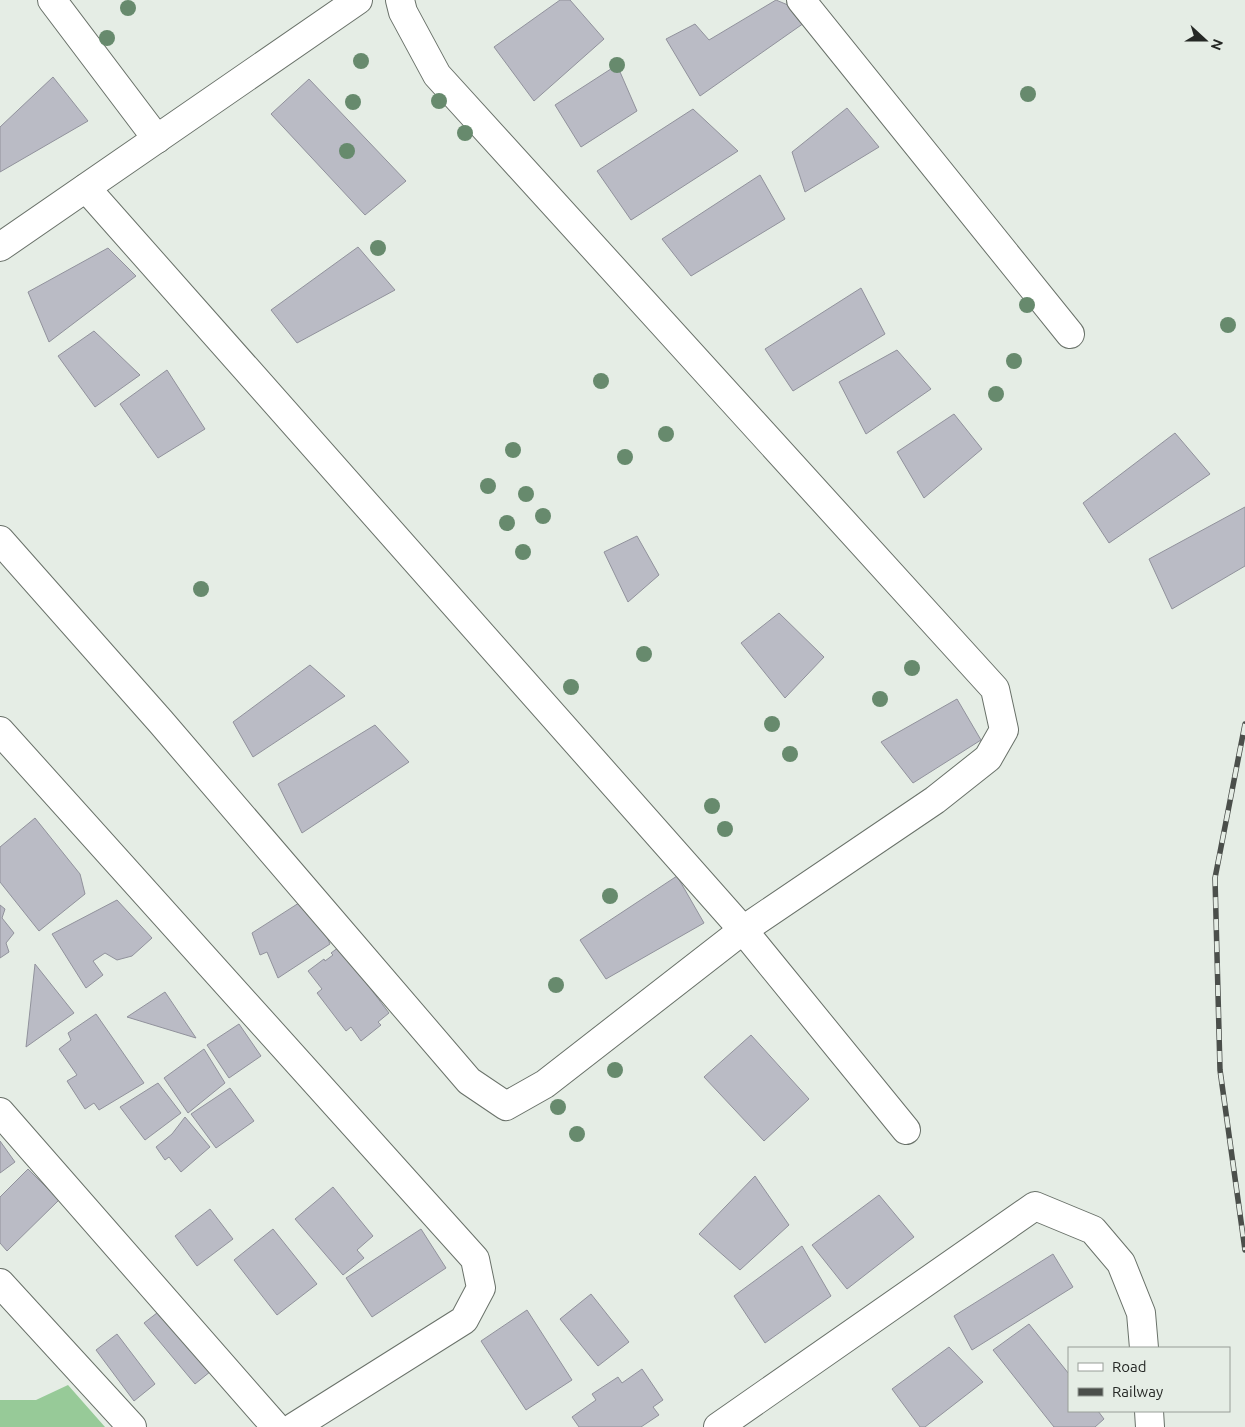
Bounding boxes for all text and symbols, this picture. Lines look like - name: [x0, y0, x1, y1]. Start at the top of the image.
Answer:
- north arrow: [1180, 15, 1230, 65]
- text: N: [1208, 37, 1226, 52]
- legend: [1068, 1347, 1230, 1412]
- text: Road: [1112, 1358, 1147, 1375]
- text: Railway: [1112, 1383, 1163, 1400]

